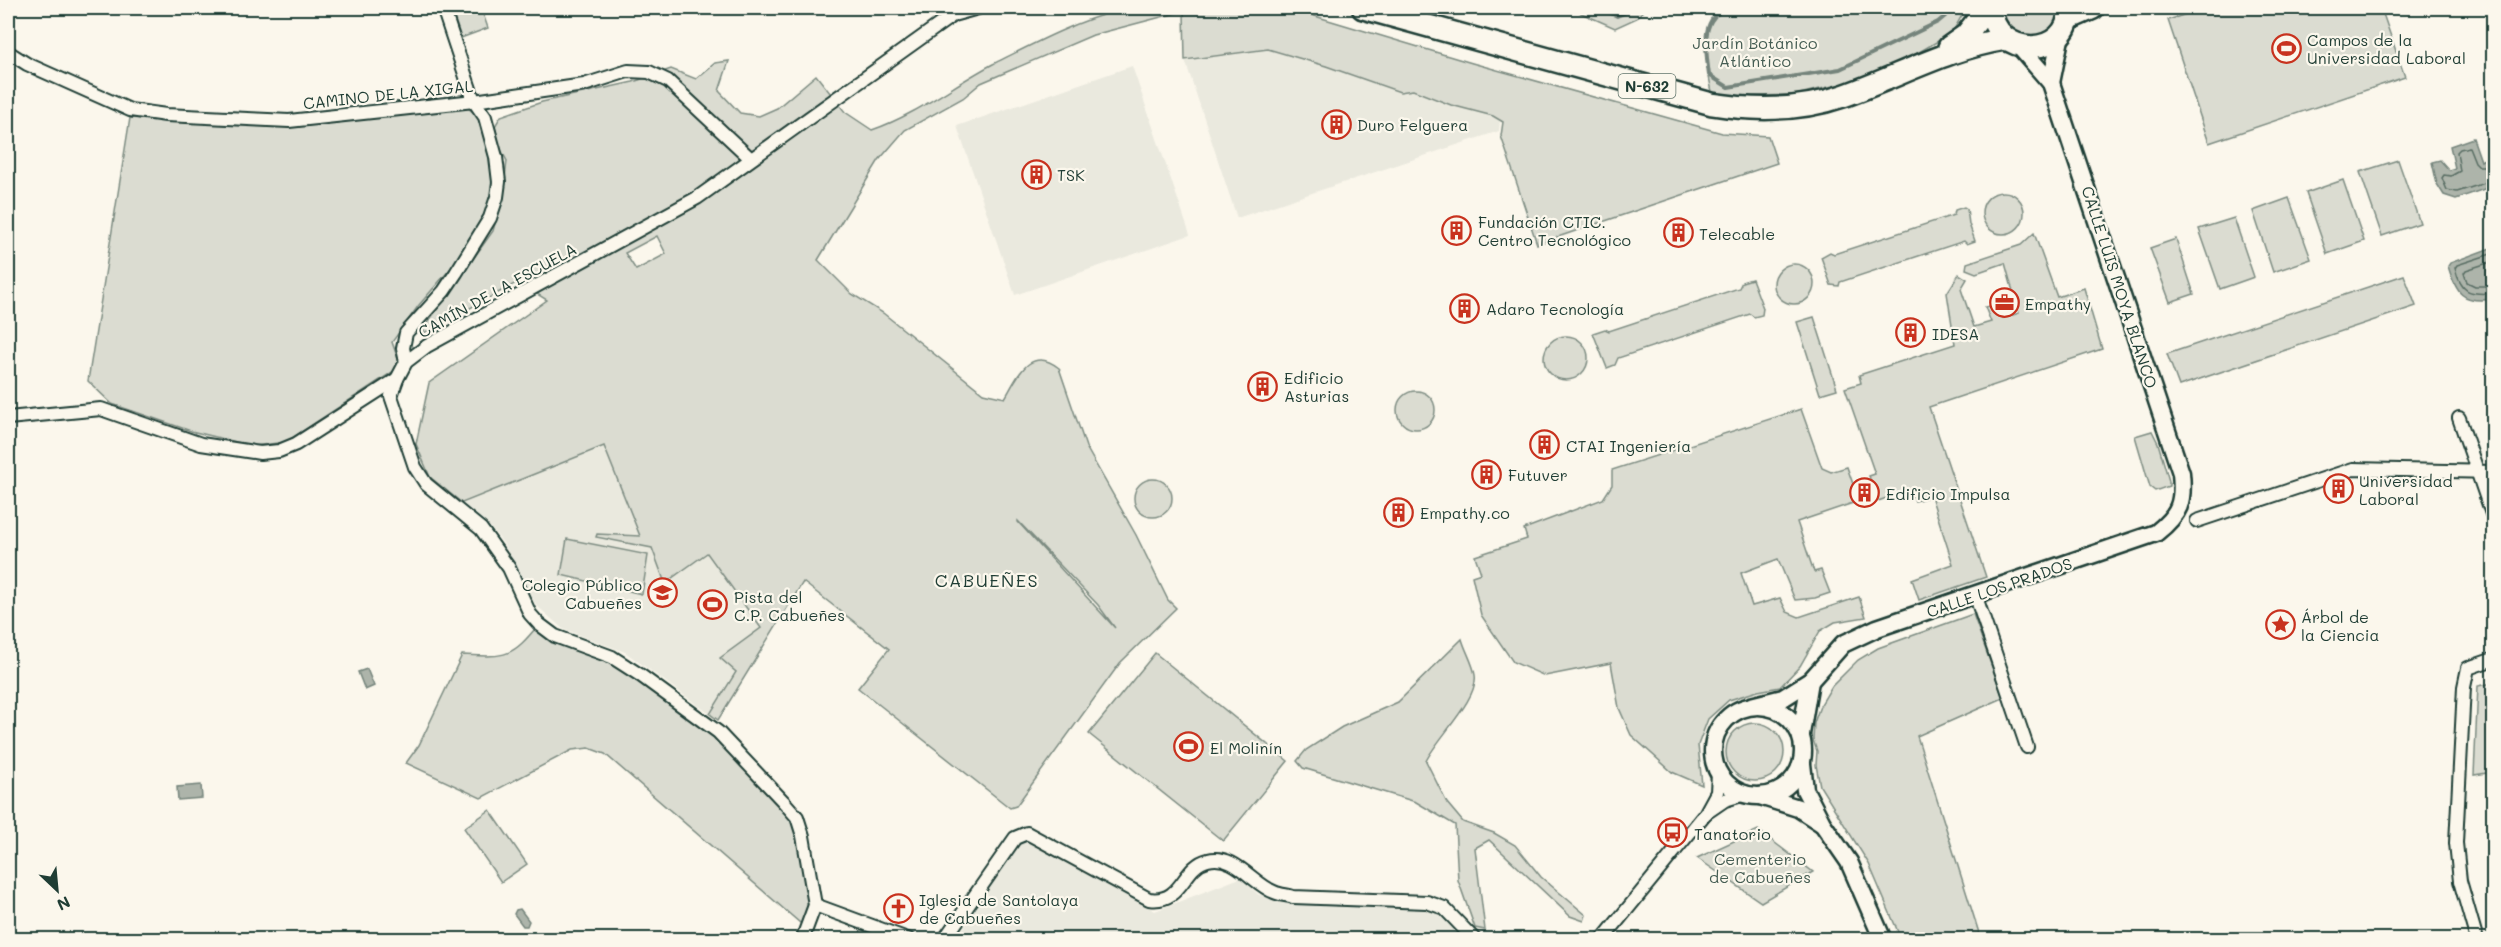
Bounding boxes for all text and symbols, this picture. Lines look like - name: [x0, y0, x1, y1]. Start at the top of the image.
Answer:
- place label: Campos de la Universidad Laboral: [2307, 29, 2466, 68]
- park label: Jardín Botánico Atlántico: [1692, 32, 1818, 71]
- sports icon: Campos de la Universidad Laboral: [2270, 32, 2302, 64]
- road number: N-632: [1618, 74, 1676, 98]
- street label: CAMINO DE LA XIGAL: [302, 75, 475, 113]
- building icon: Duro Felguera: [1320, 108, 1352, 140]
- place label: Duro Felguera: [1357, 114, 1468, 135]
- building icon: TSK: [1020, 158, 1052, 190]
- place label: TSK: [1057, 164, 1085, 185]
- street label: CALLE LUIS MOYA BLANCO: [2077, 183, 2163, 391]
- place label: Fundación CTIC. Centro Tecnológico: [1478, 211, 1631, 250]
- building icon: Fundación CTIC. Centro Tecnológico: [1441, 214, 1473, 246]
- building icon: Telecable: [1662, 217, 1694, 249]
- place label: Telecable: [1699, 223, 1775, 244]
- street label: CAMÍN DE LA ESCUELA: [414, 238, 580, 342]
- office icon: Empathy: [1988, 287, 2020, 319]
- building icon: Adaro Tecnología: [1449, 292, 1481, 324]
- place label: Empathy: [2025, 293, 2091, 314]
- place label: Adaro Tecnología: [1486, 298, 1624, 319]
- building icon: IDESA: [1895, 317, 1927, 349]
- place label: IDESA: [1932, 323, 1979, 344]
- place label: Edificio Asturias: [1284, 367, 1349, 406]
- building icon: Edificio Asturias: [1247, 370, 1279, 402]
- building icon: CTAI Ingeniería: [1529, 429, 1561, 461]
- place label: CTAI Ingeniería: [1566, 435, 1691, 456]
- building icon: Futuver: [1471, 458, 1503, 490]
- place label: Futuver: [1508, 464, 1568, 485]
- place label: Universidad Laboral: [2359, 470, 2453, 509]
- building icon: Universidad Laboral: [2322, 473, 2354, 505]
- building icon: Edificio Impulsa: [1849, 477, 1881, 509]
- place label: Edificio Impulsa: [1886, 483, 2010, 504]
- building icon: Empathy.co: [1383, 496, 1415, 528]
- place label: Empathy.co: [1420, 502, 1510, 523]
- street label: CALLE LOS PRADOS: [1923, 552, 2075, 622]
- district label: CABUEÑES: [935, 568, 1039, 592]
- place label: Colegio Público Cabueñes: [522, 574, 642, 613]
- school or university icon: Colegio Público Cabueñes: [647, 577, 679, 609]
- place label: Pista del C.P. Cabueñes: [734, 586, 845, 625]
- sports icon: Pista del C.P. Cabueñes: [697, 589, 729, 621]
- place label: Árbol de la Ciencia: [2301, 606, 2379, 645]
- place icon: Árbol de la Ciencia: [2264, 609, 2296, 641]
- sports icon: El Molinín: [1173, 731, 1205, 763]
- place label: El Molinín: [1210, 737, 1282, 758]
- bus stop icon: Tanatorio: [1657, 817, 1689, 849]
- place label: Tanatorio: [1694, 823, 1771, 844]
- park label: Cementerio de Cabueñes: [1709, 848, 1811, 887]
- north arrow: [27, 860, 87, 920]
- place label: Iglesia de Santolaya de Cabueñes: [919, 889, 1079, 928]
- text: N: [54, 892, 74, 916]
- church icon: Iglesia de Santolaya de Cabueñes: [882, 892, 914, 924]

